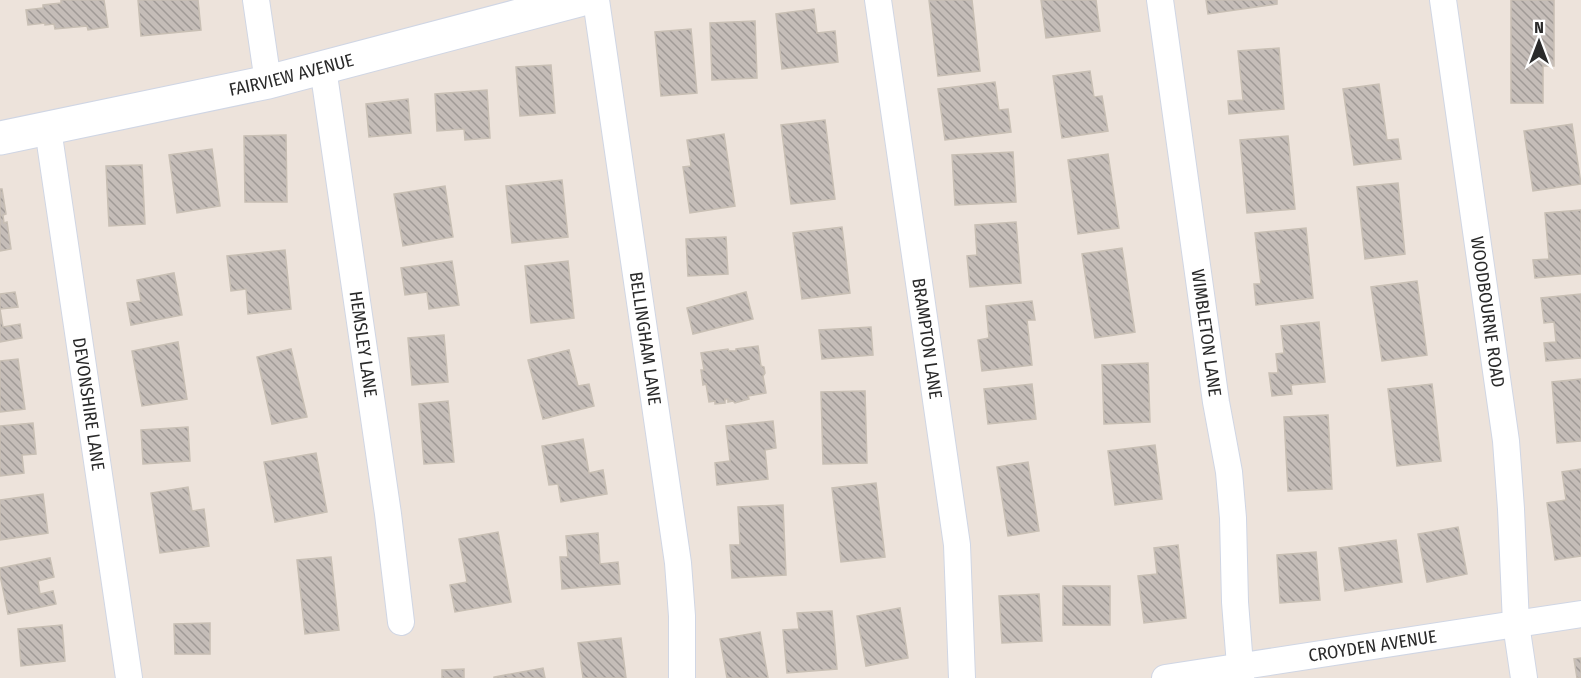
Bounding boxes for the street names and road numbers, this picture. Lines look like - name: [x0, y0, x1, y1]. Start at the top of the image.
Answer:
- street label: FAIRVIEW AVENUE: [227, 49, 356, 101]
- street label: WOODBOURNE ROAD: [1466, 235, 1509, 389]
- street label: WIMBLETON LANE: [1187, 268, 1226, 398]
- street label: BELLINGHAM LANE: [625, 270, 666, 407]
- street label: BRAMPTON LANE: [907, 277, 947, 400]
- street label: HEMSLEY LANE: [345, 289, 382, 399]
- street label: DEVONSHIRE LANE: [68, 336, 109, 472]
- street label: CROYDEN AVENUE: [1307, 625, 1438, 667]

